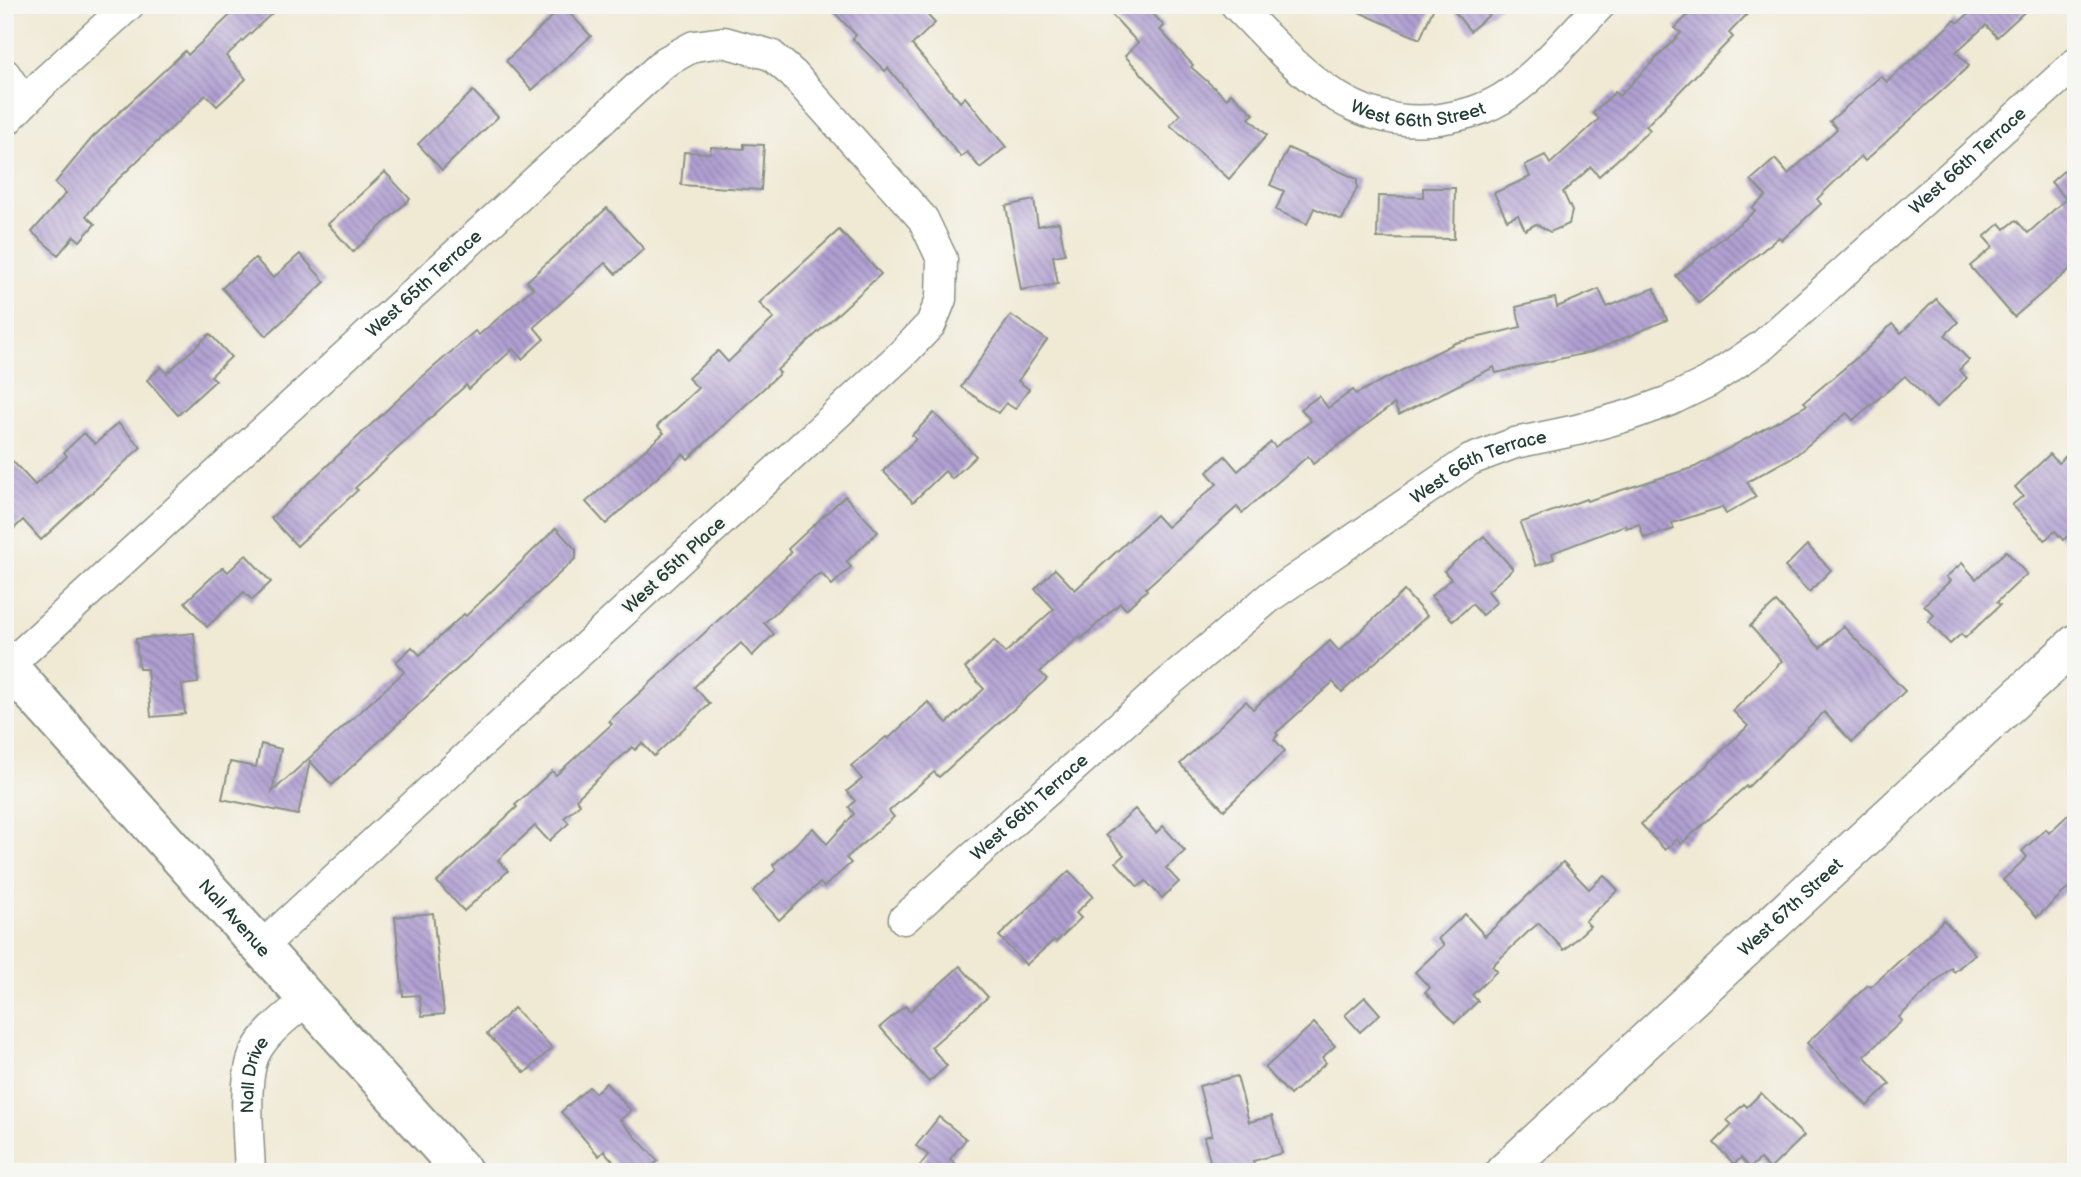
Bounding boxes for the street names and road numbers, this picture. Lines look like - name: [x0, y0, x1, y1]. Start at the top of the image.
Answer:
- street label: West 66th Street: [1347, 96, 1489, 132]
- street label: West 66th Terrace: [1905, 103, 2031, 219]
- street label: West 65th Terrace: [362, 226, 487, 342]
- street label: West 66th Terrace: [1407, 427, 1549, 509]
- street label: West 65th Place: [619, 512, 730, 618]
- street label: West 66th Terrace: [967, 749, 1093, 865]
- street label: West 67th Street: [1734, 854, 1848, 961]
- street label: Nall Avenue: [194, 875, 275, 962]
- street label: Nall Drive: [237, 1032, 274, 1114]

